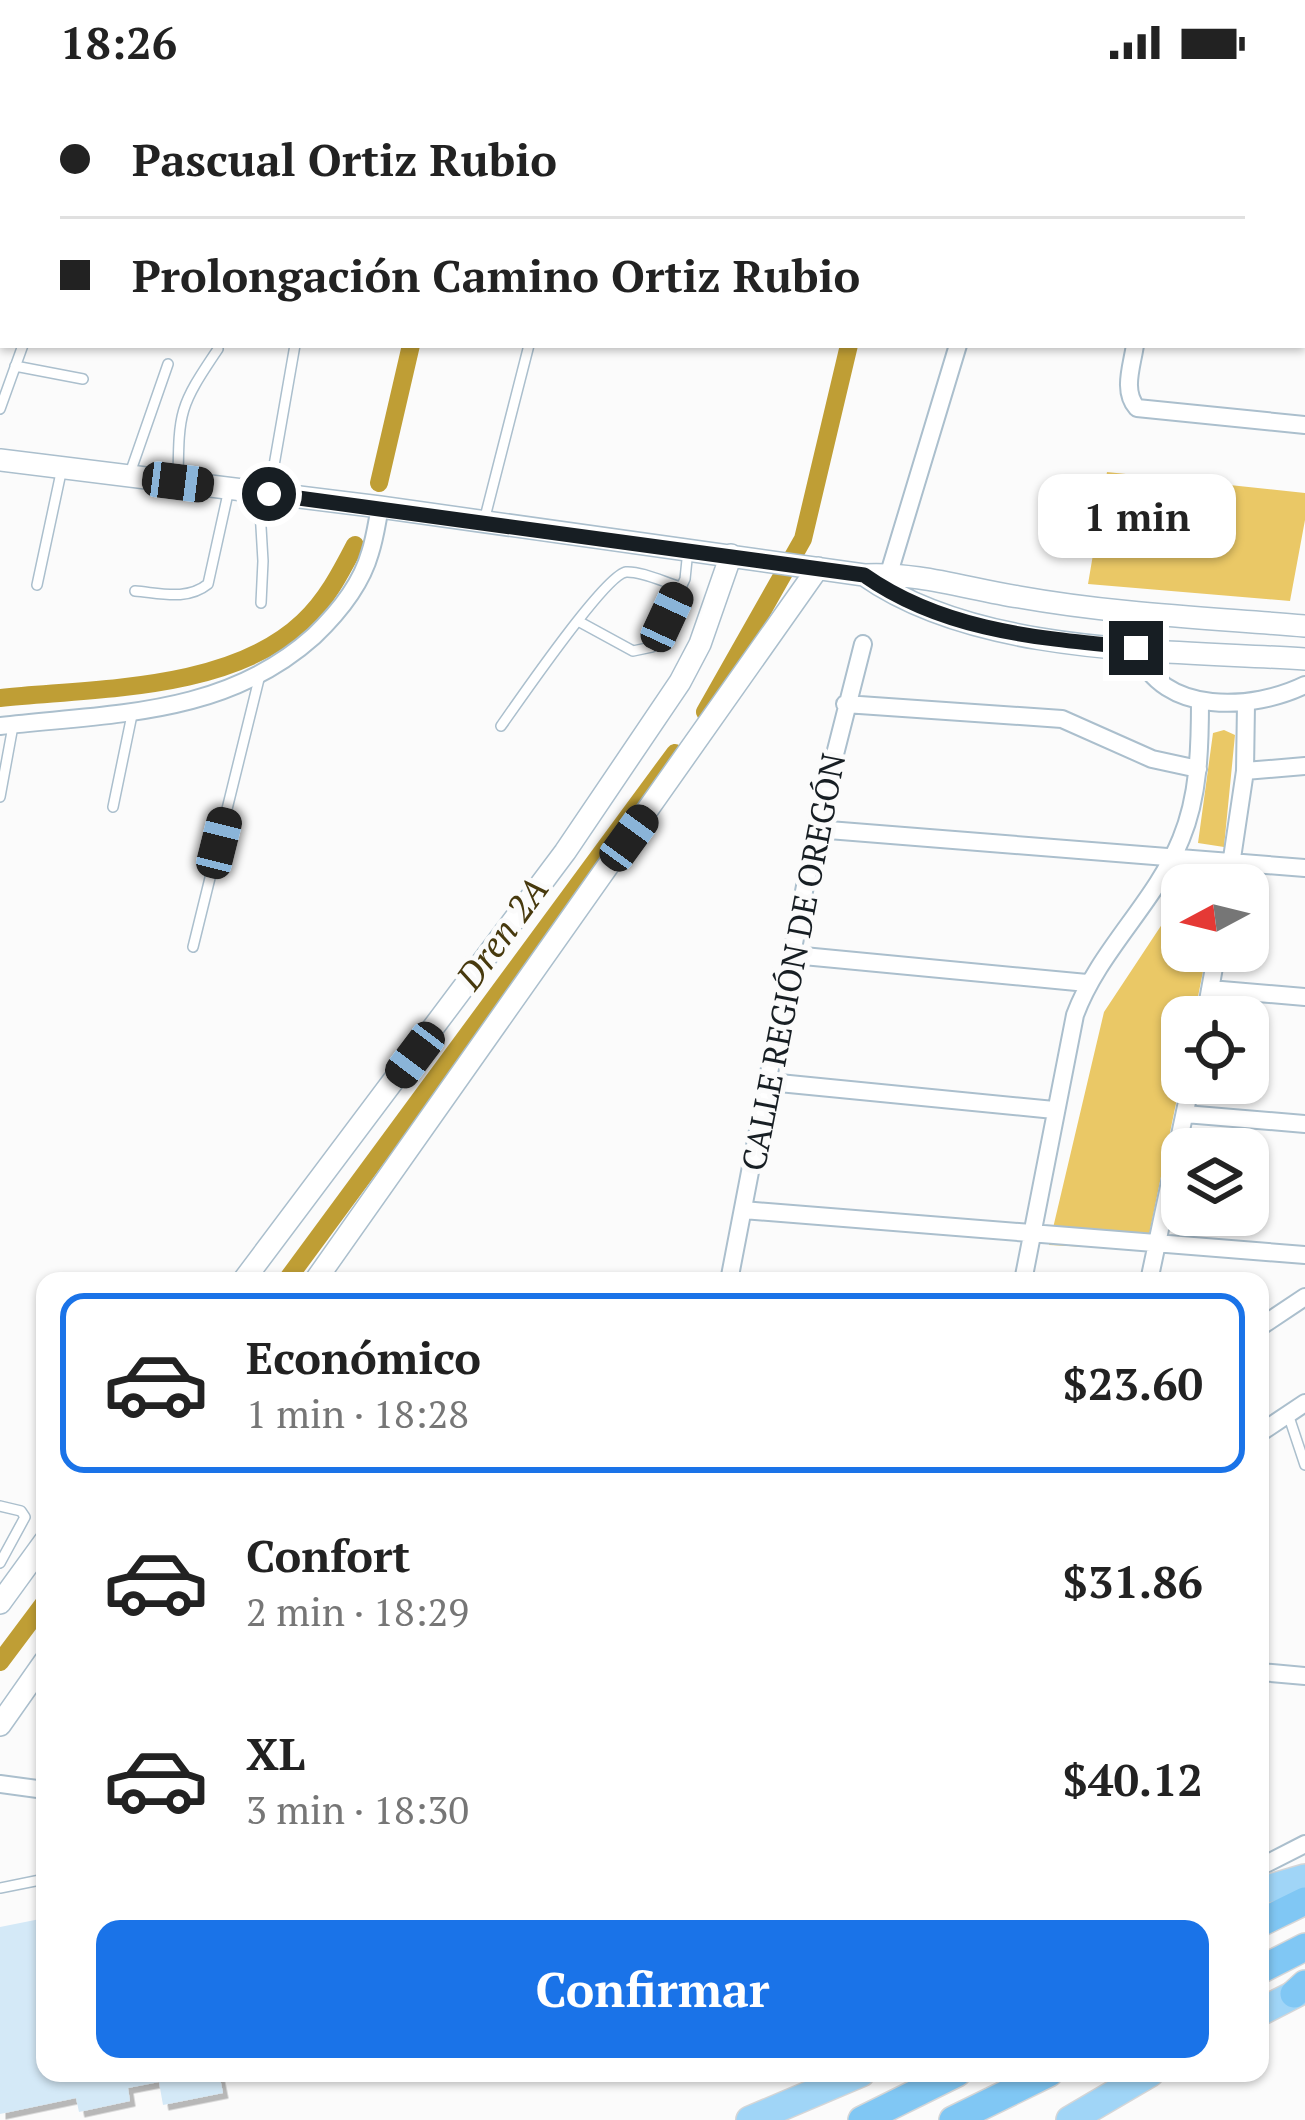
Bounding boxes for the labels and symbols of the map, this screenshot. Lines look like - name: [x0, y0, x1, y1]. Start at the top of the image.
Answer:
- car: [140, 460, 216, 504]
- route start: [242, 467, 296, 521]
- callout: 1 min: [1037, 474, 1235, 558]
- car: [635, 577, 699, 657]
- route end: [1109, 621, 1163, 675]
- street label: CALLE REGIÓN DE OREGÓN: [731, 750, 854, 1174]
- car: [593, 798, 665, 878]
- car: [193, 804, 245, 882]
- north arrow: [1161, 864, 1269, 972]
- water label: Dren 2A: [444, 867, 558, 999]
- car: [379, 1015, 451, 1095]

